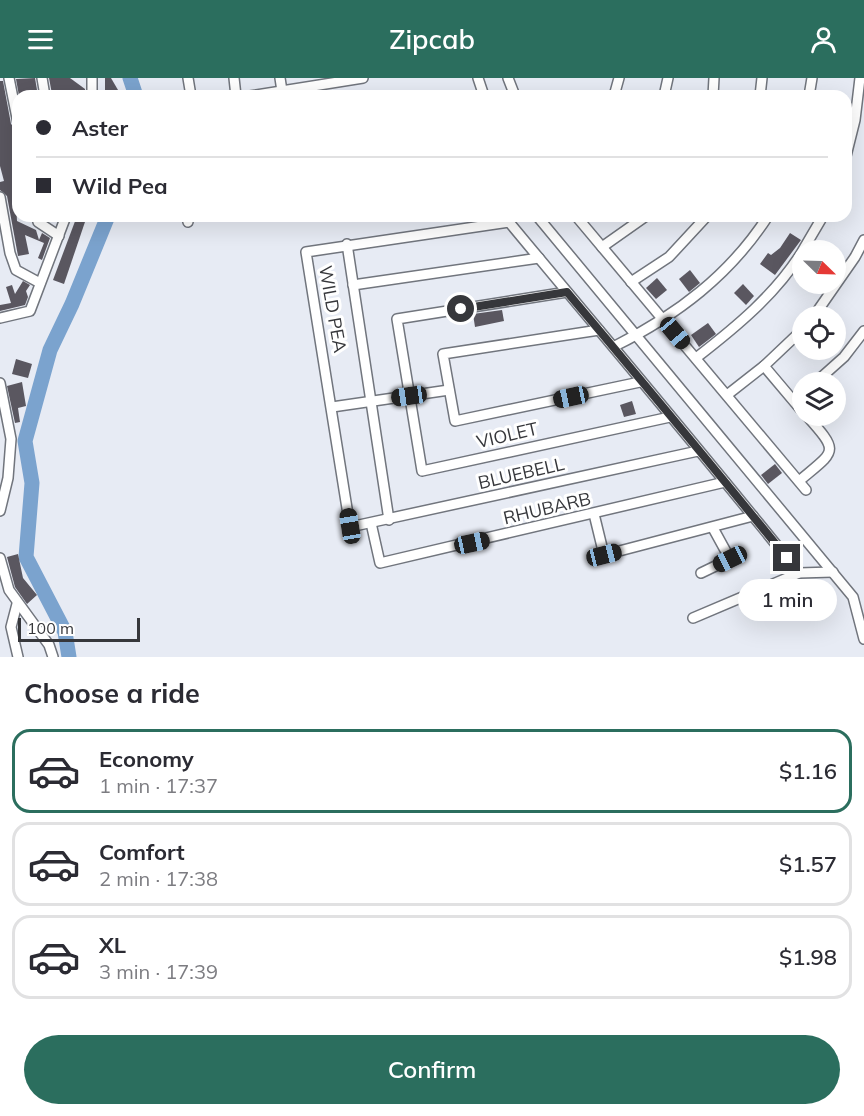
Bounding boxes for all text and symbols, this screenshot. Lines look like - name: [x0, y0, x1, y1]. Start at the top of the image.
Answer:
- text: Zipcab: [389, 22, 475, 56]
- icon: menu: [24, 23, 57, 56]
- icon: person: [807, 23, 840, 56]
- text: Aster: [72, 114, 128, 142]
- text: Wild Pea: [72, 172, 168, 200]
- north arrow: [792, 240, 846, 294]
- map controls: [792, 240, 846, 426]
- street label: WILD PEA: [314, 264, 352, 354]
- route start: [447, 295, 474, 322]
- button: locate: [792, 306, 846, 360]
- car: [657, 313, 693, 353]
- button: layers: [792, 372, 846, 426]
- car: [552, 384, 590, 410]
- car: [390, 385, 428, 407]
- street label: VIOLET: [474, 417, 540, 453]
- street label: BLUEBELL: [476, 452, 567, 494]
- street label: RHUBARB: [501, 487, 593, 529]
- car: [338, 507, 362, 545]
- car: [453, 530, 491, 556]
- car: [584, 542, 624, 568]
- car: [710, 543, 750, 575]
- route end: [773, 544, 800, 571]
- callout: 1 min: [738, 579, 836, 621]
- text: 1 min: [762, 587, 813, 612]
- scale bar: [18, 615, 140, 642]
- text: 100 m: [27, 618, 74, 638]
- text: Choose a ride: [24, 676, 200, 710]
- icon: car: [27, 744, 81, 798]
- text: Economy: [99, 745, 194, 773]
- text: $1.16: [779, 757, 837, 785]
- text: 1 min · 17:37: [99, 773, 218, 798]
- icon: car: [27, 837, 81, 891]
- text: Comfort: [99, 838, 185, 866]
- text: $1.57: [779, 850, 837, 878]
- text: 2 min · 17:38: [99, 866, 218, 891]
- icon: car: [27, 930, 81, 984]
- text: XL: [99, 931, 126, 959]
- text: $1.98: [779, 943, 837, 971]
- text: 3 min · 17:39: [99, 959, 218, 984]
- button: Confirm: [24, 1035, 840, 1104]

